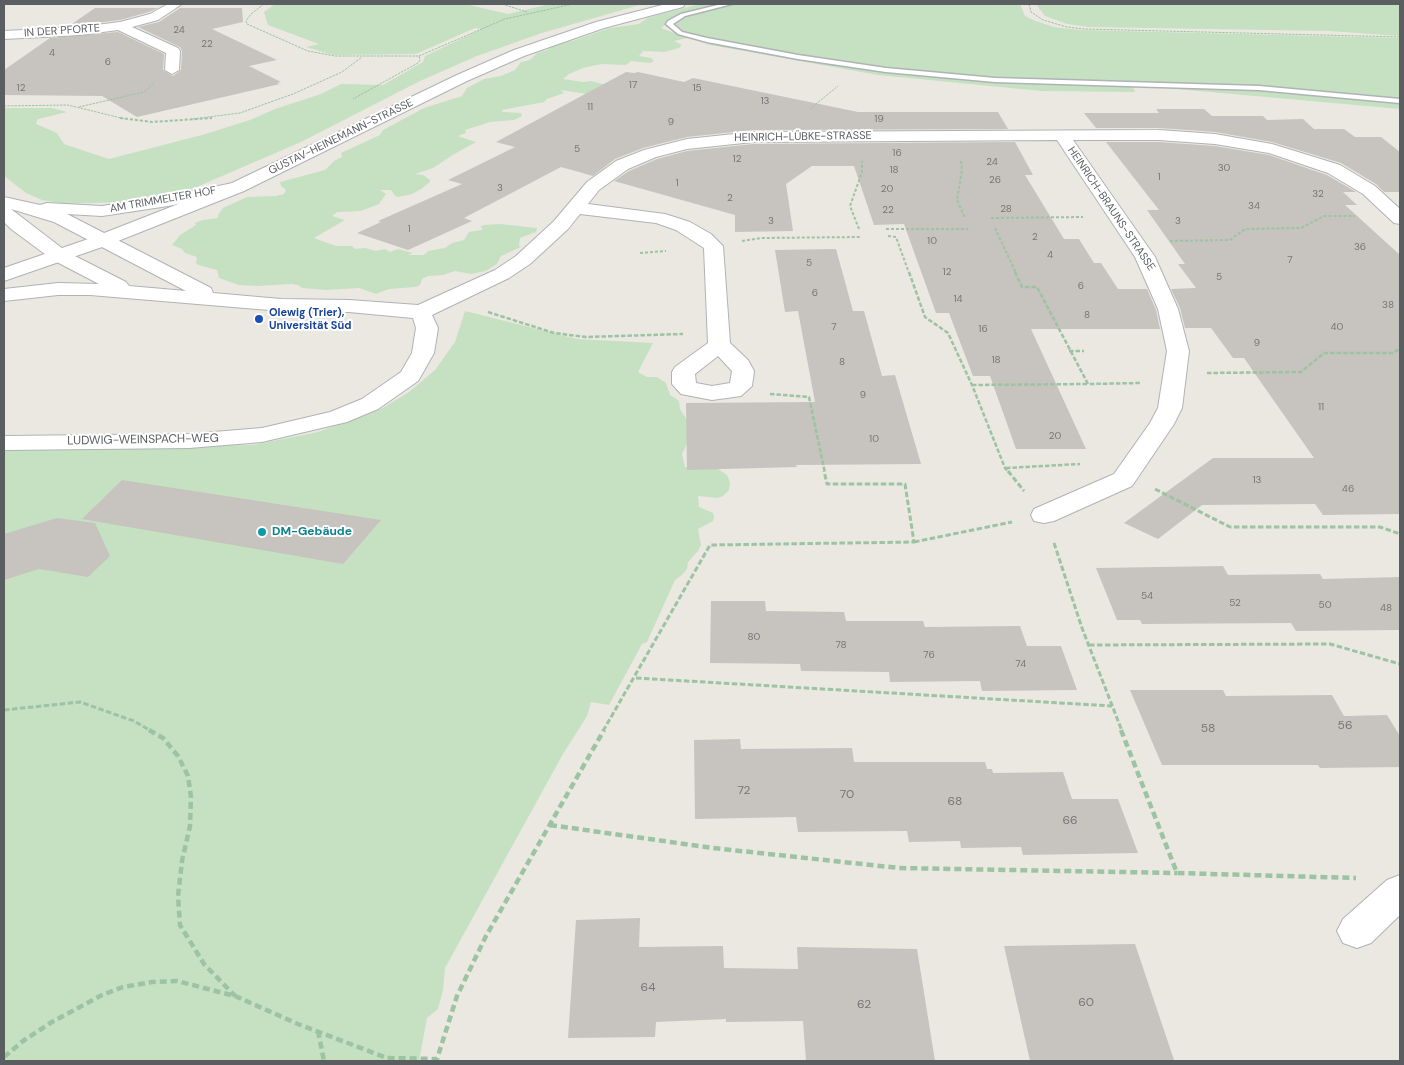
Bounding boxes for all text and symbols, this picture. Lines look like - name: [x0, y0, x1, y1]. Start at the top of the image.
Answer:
- street label: IN DER PFORTE: [24, 22, 100, 40]
- house number: 24: [173, 24, 185, 36]
- house number: 22: [201, 38, 213, 50]
- house number: 4: [49, 47, 55, 59]
- house number: 6: [105, 56, 111, 68]
- house number: 17: [629, 79, 637, 91]
- house number: 12: [17, 82, 25, 94]
- house number: 15: [692, 82, 702, 94]
- house number: 13: [760, 95, 770, 107]
- street label: GUSTAV-HEINEMANN-STRASSE: [267, 96, 415, 178]
- house number: 11: [587, 101, 593, 113]
- house number: 19: [874, 113, 884, 125]
- house number: 9: [668, 116, 674, 128]
- street label: HEINRICH-LÜBKE-STRASSE: [734, 129, 872, 145]
- house number: 5: [574, 143, 580, 155]
- street label: HEINRICH-BRAUNS-STRASSE: [1064, 144, 1158, 274]
- house number: 16: [892, 147, 902, 159]
- house number: 12: [733, 153, 741, 165]
- house number: 24: [986, 156, 998, 168]
- house number: 30: [1218, 162, 1230, 174]
- house number: 18: [889, 164, 899, 176]
- house number: 1: [1157, 171, 1161, 183]
- house number: 26: [989, 174, 1001, 186]
- house number: 1: [675, 177, 679, 189]
- house number: 3: [497, 182, 503, 194]
- house number: 20: [881, 183, 893, 195]
- street label: AM TRIMMELTER HOF: [109, 184, 217, 216]
- house number: 32: [1312, 188, 1324, 200]
- house number: 2: [727, 192, 733, 204]
- house number: 34: [1248, 200, 1260, 212]
- house number: 28: [1000, 203, 1012, 215]
- house number: 22: [882, 204, 894, 216]
- house number: 3: [768, 215, 774, 227]
- house number: 3: [1175, 215, 1181, 227]
- house number: 1: [407, 223, 411, 235]
- house number: 2: [1032, 231, 1038, 243]
- house number: 10: [927, 235, 937, 247]
- house number: 36: [1354, 241, 1366, 253]
- house number: 4: [1047, 249, 1053, 261]
- house number: 7: [1287, 254, 1293, 266]
- house number: 5: [806, 257, 812, 269]
- house number: 12: [943, 266, 951, 278]
- house number: 5: [1216, 271, 1222, 283]
- house number: 6: [1078, 280, 1084, 292]
- house number: 6: [812, 287, 818, 299]
- house number: 14: [953, 293, 963, 305]
- house number: 38: [1382, 299, 1394, 311]
- place label: Olewig (Trier), Universität Süd: [269, 306, 351, 332]
- house number: 8: [1084, 309, 1090, 321]
- marker: Olewig (Trier), Universität Süd: [253, 313, 265, 325]
- house number: 7: [831, 321, 837, 333]
- house number: 40: [1331, 321, 1343, 333]
- house number: 16: [978, 323, 988, 335]
- house number: 9: [1254, 337, 1260, 349]
- house number: 18: [991, 354, 1001, 366]
- house number: 8: [839, 356, 845, 368]
- house number: 9: [860, 389, 866, 401]
- house number: 11: [1318, 401, 1324, 413]
- house number: 20: [1049, 430, 1061, 442]
- street label: LUDWIG-WEINSPACH-WEG: [67, 431, 219, 449]
- house number: 10: [869, 433, 879, 445]
- house number: 13: [1252, 474, 1262, 486]
- house number: 46: [1342, 483, 1354, 495]
- place label: DM-Gebäude: [272, 525, 352, 539]
- marker: DM-Gebäude: [256, 526, 268, 538]
- house number: 54: [1141, 590, 1153, 602]
- house number: 52: [1229, 597, 1241, 609]
- house number: 50: [1319, 599, 1331, 611]
- house number: 48: [1380, 602, 1392, 614]
- house number: 80: [748, 631, 760, 643]
- house number: 78: [835, 639, 847, 651]
- house number: 76: [923, 649, 935, 661]
- house number: 74: [1016, 658, 1026, 670]
- house number: 56: [1338, 719, 1352, 733]
- house number: 58: [1201, 722, 1215, 736]
- house number: 72: [737, 784, 751, 798]
- house number: 70: [840, 788, 854, 802]
- house number: 68: [948, 795, 962, 809]
- house number: 66: [1062, 814, 1078, 828]
- house number: 64: [641, 981, 655, 995]
- house number: 60: [1078, 996, 1094, 1010]
- house number: 62: [857, 998, 871, 1012]

